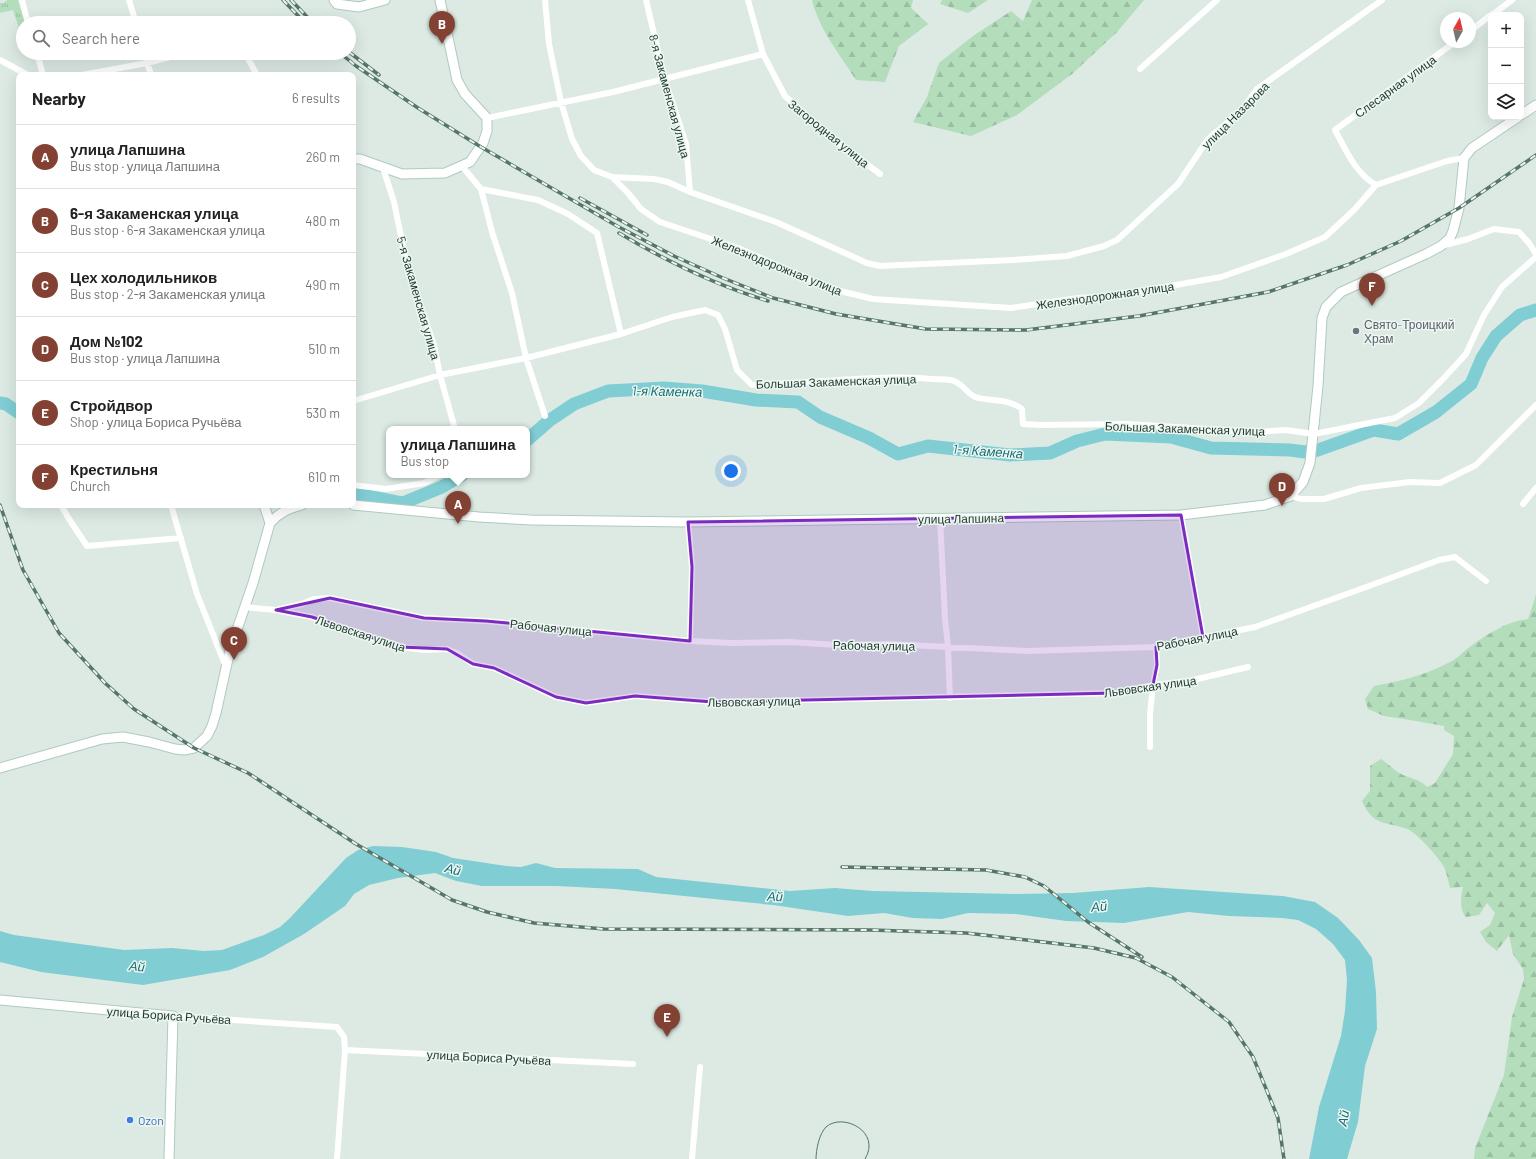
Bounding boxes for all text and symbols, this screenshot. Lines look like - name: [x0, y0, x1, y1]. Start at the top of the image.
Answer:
- pin: B: [429, 11, 455, 44]
- north arrow: [1440, 12, 1476, 48]
- map controls: [1488, 12, 1524, 120]
- button: +: [1488, 12, 1524, 48]
- search box: [16, 16, 356, 60]
- icon: search: [30, 27, 52, 49]
- text: Search here: [62, 29, 140, 47]
- street label: 8-я Закаменская улица: [646, 33, 693, 160]
- button: −: [1488, 48, 1524, 84]
- street label: Слесарная улица: [1352, 52, 1439, 121]
- street label: улица Назарова: [1199, 78, 1272, 152]
- button: layers: [1488, 84, 1524, 120]
- text: Nearby: [32, 88, 86, 108]
- text: 6 results: [292, 90, 340, 106]
- street label: Загородная улица: [785, 96, 873, 171]
- text: улица Лапшина: [70, 140, 185, 158]
- text: A: [41, 149, 49, 165]
- text: 260 m: [306, 149, 340, 165]
- text: Bus stop · улица Лапшина: [70, 158, 220, 174]
- text: 6-я Закаменская улица: [70, 204, 239, 222]
- text: B: [41, 213, 49, 229]
- text: 480 m: [305, 213, 340, 229]
- text: Bus stop · 6-я Закаменская улица: [70, 222, 265, 238]
- street label: Железнодорожная улица: [709, 232, 844, 299]
- street label: 5-я Закаменская улица: [394, 235, 443, 362]
- text: Цех холодильников: [70, 268, 217, 286]
- pin: F: [1359, 273, 1385, 306]
- text: C: [41, 277, 49, 293]
- text: 490 m: [305, 277, 340, 293]
- street label: Железнодорожная улица: [1035, 278, 1175, 313]
- text: Bus stop · 2-я Закаменская улица: [70, 286, 265, 302]
- place label: Свято-Троицкий Храм: [1364, 317, 1454, 346]
- marker: Свято-Троицкий Храм: [1351, 326, 1361, 336]
- text: Дом №102: [70, 332, 143, 350]
- text: D: [41, 341, 49, 357]
- text: 510 m: [308, 341, 340, 357]
- text: Bus stop · улица Лапшина: [70, 350, 220, 366]
- street label: Большая Закаменская улица: [756, 371, 917, 392]
- water label: 1-я Каменка: [632, 382, 702, 400]
- text: Стройдвор: [70, 396, 153, 414]
- text: E: [41, 405, 49, 421]
- text: 530 m: [306, 405, 340, 421]
- text: Shop · улица Бориса Ручьёва: [70, 414, 242, 430]
- street label: Большая Закаменская улица: [1105, 418, 1266, 439]
- popup: [386, 426, 530, 478]
- text: улица Лапшина: [400, 435, 516, 453]
- water label: 1-я Каменка: [952, 441, 1024, 461]
- text: Bus stop: [400, 453, 449, 469]
- text: Крестильня: [70, 460, 158, 478]
- your location: [721, 461, 741, 481]
- text: F: [41, 469, 49, 485]
- text: 610 m: [308, 469, 340, 485]
- pin: D: [1269, 473, 1295, 506]
- text: Church: [70, 478, 110, 494]
- pin: A: [445, 491, 471, 524]
- street label: улица Лапшина: [918, 510, 1004, 527]
- street label: Львовская улица: [314, 612, 408, 655]
- street label: Рабочая улица: [509, 616, 593, 639]
- street label: Рабочая улица: [1155, 623, 1239, 654]
- pin: C: [221, 627, 247, 660]
- street label: Рабочая улица: [833, 637, 916, 654]
- street label: Львовская улица: [1103, 673, 1198, 700]
- street label: Львовская улица: [707, 693, 801, 710]
- water label: Ай: [442, 859, 463, 879]
- water label: Ай: [766, 888, 783, 904]
- water label: Ай: [1089, 897, 1108, 915]
- water label: Ай: [127, 957, 146, 975]
- street label: улица Бориса Ручьёва: [106, 1004, 232, 1027]
- pin: E: [654, 1004, 680, 1037]
- street label: улица Бориса Ручьёва: [426, 1047, 552, 1068]
- water label: Ай: [1333, 1109, 1352, 1128]
- place label: Ozon: [138, 1113, 164, 1127]
- marker: Ozon: [125, 1115, 135, 1125]

